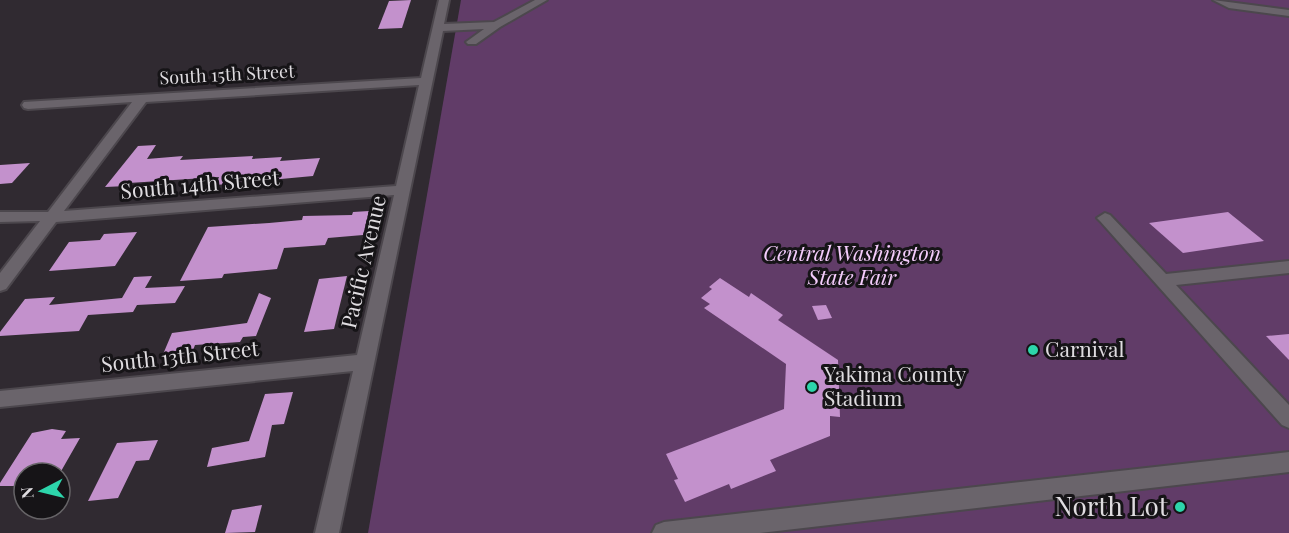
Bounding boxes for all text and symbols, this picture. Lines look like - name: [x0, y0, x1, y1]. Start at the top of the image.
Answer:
- street label: South 15th Street: [159, 58, 296, 90]
- street label: South 14th Street: [119, 162, 281, 204]
- street label: Pacific Avenue: [333, 192, 391, 331]
- park label: Central Washington State Fair: [763, 238, 941, 290]
- street label: South 13th Street: [100, 333, 261, 377]
- place label: Carnival: [1045, 334, 1125, 362]
- marker: Carnival: [1026, 343, 1040, 357]
- place label: Yakima County Stadium: [823, 359, 966, 411]
- marker: Yakima County Stadium: [805, 380, 819, 394]
- north arrow: [12, 461, 72, 521]
- text: N: [15, 485, 38, 500]
- place label: North Lot: [1055, 488, 1169, 523]
- marker: North Lot: [1173, 500, 1187, 514]

